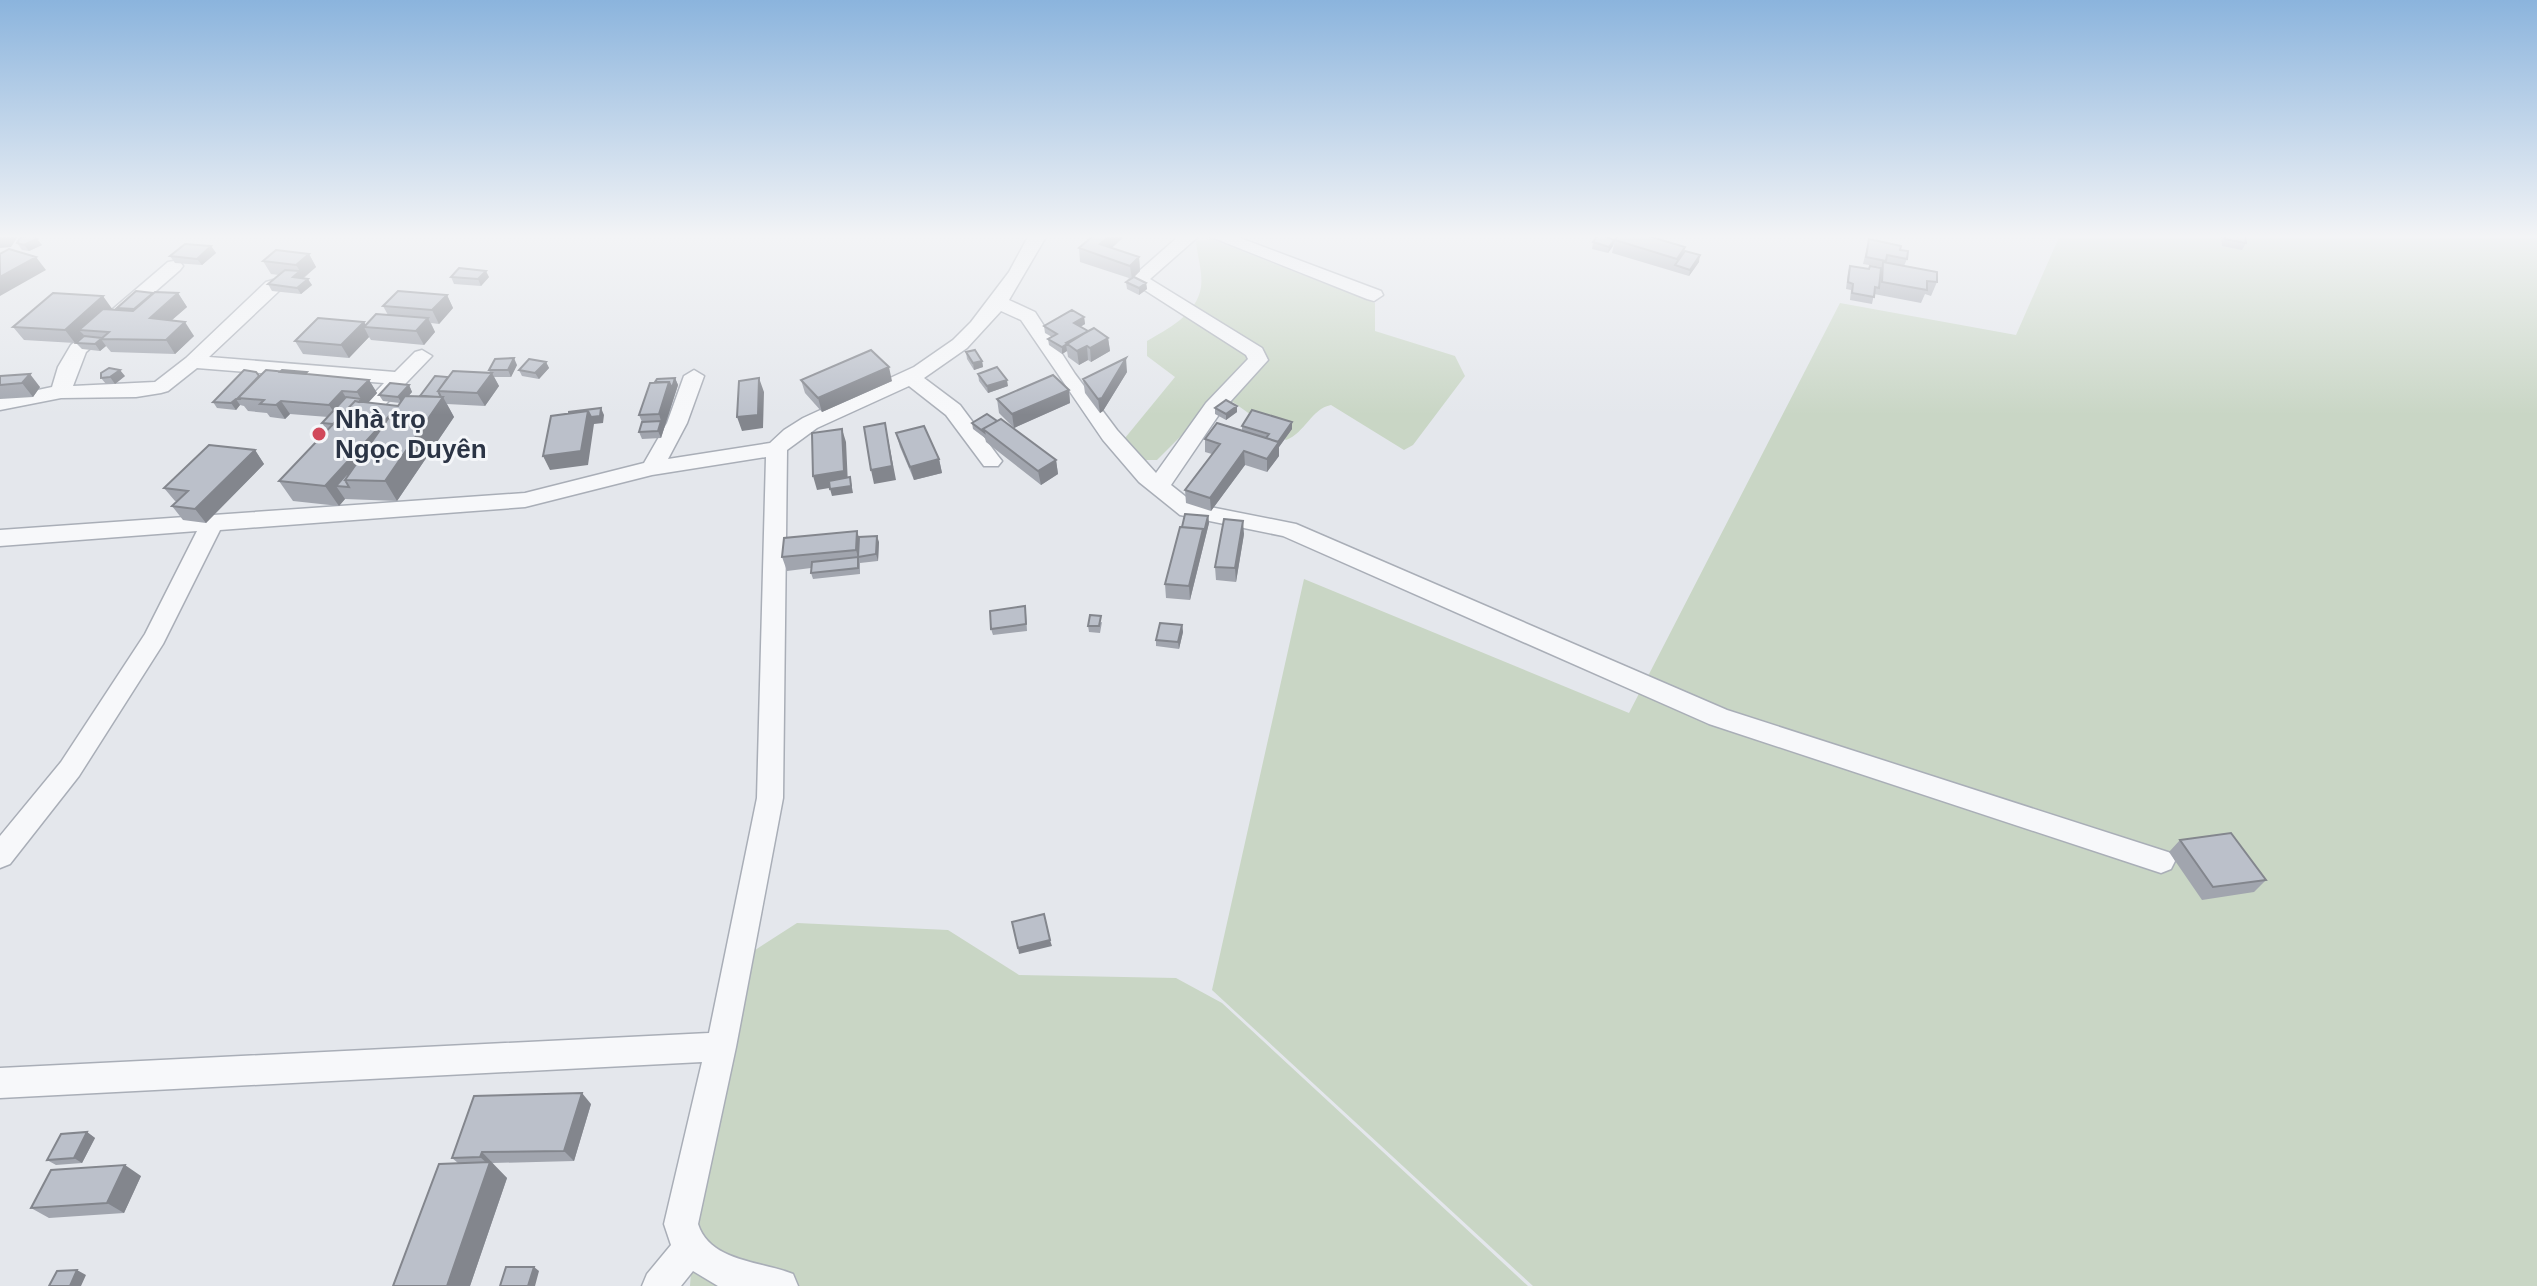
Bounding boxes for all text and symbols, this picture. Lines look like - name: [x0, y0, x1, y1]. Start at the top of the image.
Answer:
- place label: Nhà trọ Ngọc Duyên: [335, 404, 487, 464]
- marker: Nhà trọ Ngọc Duyên: [310, 425, 328, 443]

